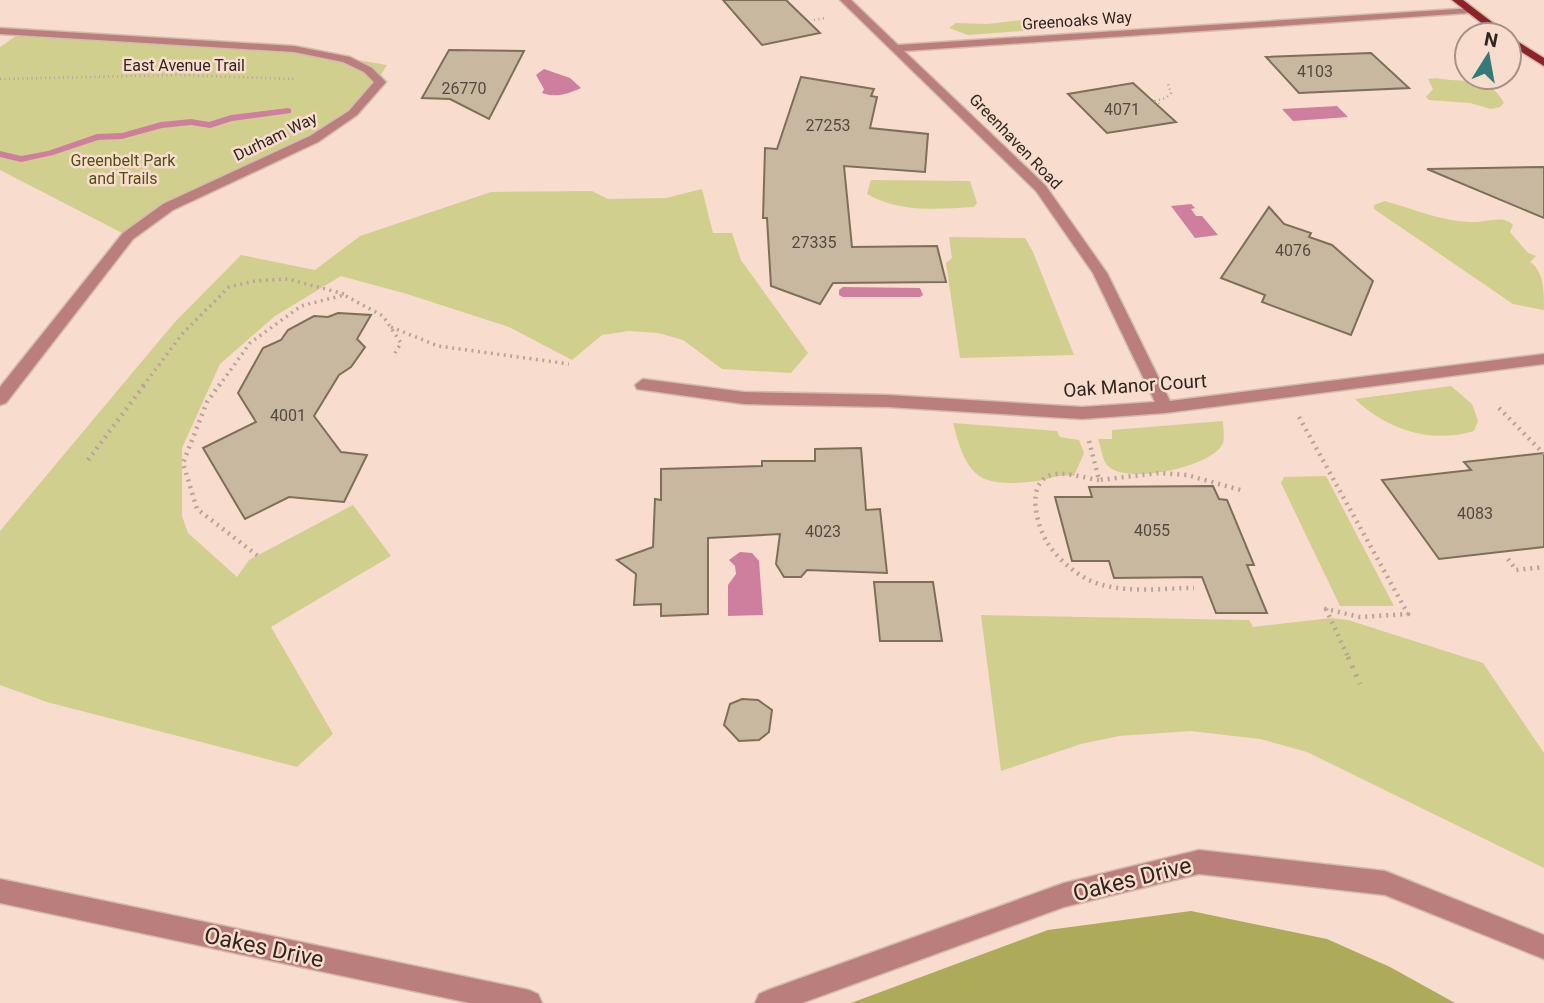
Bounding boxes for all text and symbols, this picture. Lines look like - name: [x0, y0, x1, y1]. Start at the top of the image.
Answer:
- street label: Greenoaks Way: [1021, 7, 1133, 34]
- north arrow: [1453, 21, 1523, 91]
- text: N: [1482, 27, 1500, 52]
- street label: East Avenue Trail: [123, 56, 245, 75]
- house number: 4103: [1297, 62, 1333, 81]
- house number: 26770: [442, 79, 486, 98]
- street label: Greenhaven Road: [965, 90, 1066, 193]
- house number: 4071: [1104, 100, 1140, 119]
- street label: Durham Way: [230, 108, 320, 165]
- house number: 27253: [806, 116, 850, 135]
- park label: Greenbelt Park and Trails: [71, 151, 176, 188]
- house number: 27335: [792, 233, 836, 252]
- house number: 4076: [1275, 241, 1311, 260]
- street label: Oak Manor Court: [1062, 369, 1208, 402]
- house number: 4001: [270, 406, 306, 425]
- house number: 4083: [1457, 504, 1493, 523]
- house number: 4055: [1134, 521, 1170, 540]
- house number: 4023: [805, 522, 841, 541]
- street label: Oakes Drive: [1070, 852, 1194, 907]
- street label: Oakes Drive: [202, 922, 326, 973]

